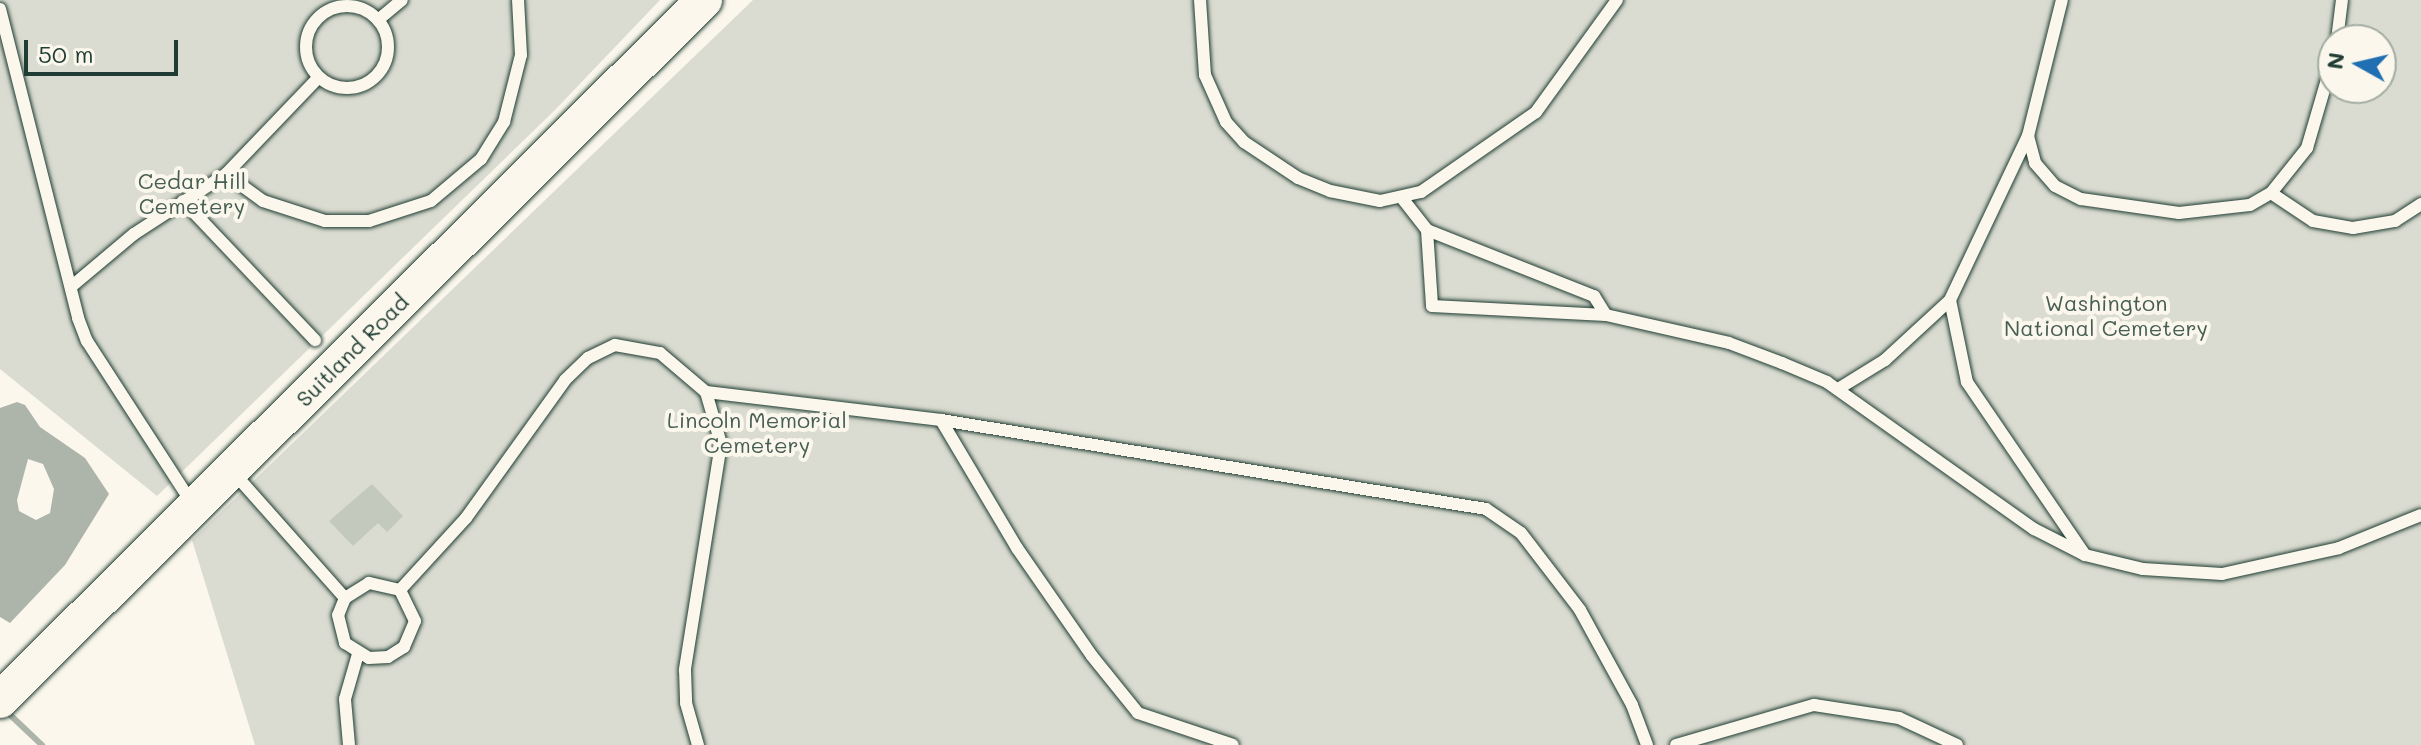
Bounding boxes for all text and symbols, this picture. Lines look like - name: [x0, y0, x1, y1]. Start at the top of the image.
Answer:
- scale bar: [28, 24, 182, 74]
- north arrow: [2317, 24, 2397, 104]
- text: 50 m: [38, 38, 94, 69]
- text: N: [2319, 51, 2350, 71]
- park label: Cedar Hill Cemetery: [138, 167, 246, 218]
- street label: Suitland Road: [290, 288, 414, 412]
- park label: Washington National Cemetery: [2004, 289, 2208, 340]
- park label: Lincoln Memorial Cemetery: [667, 406, 847, 458]

